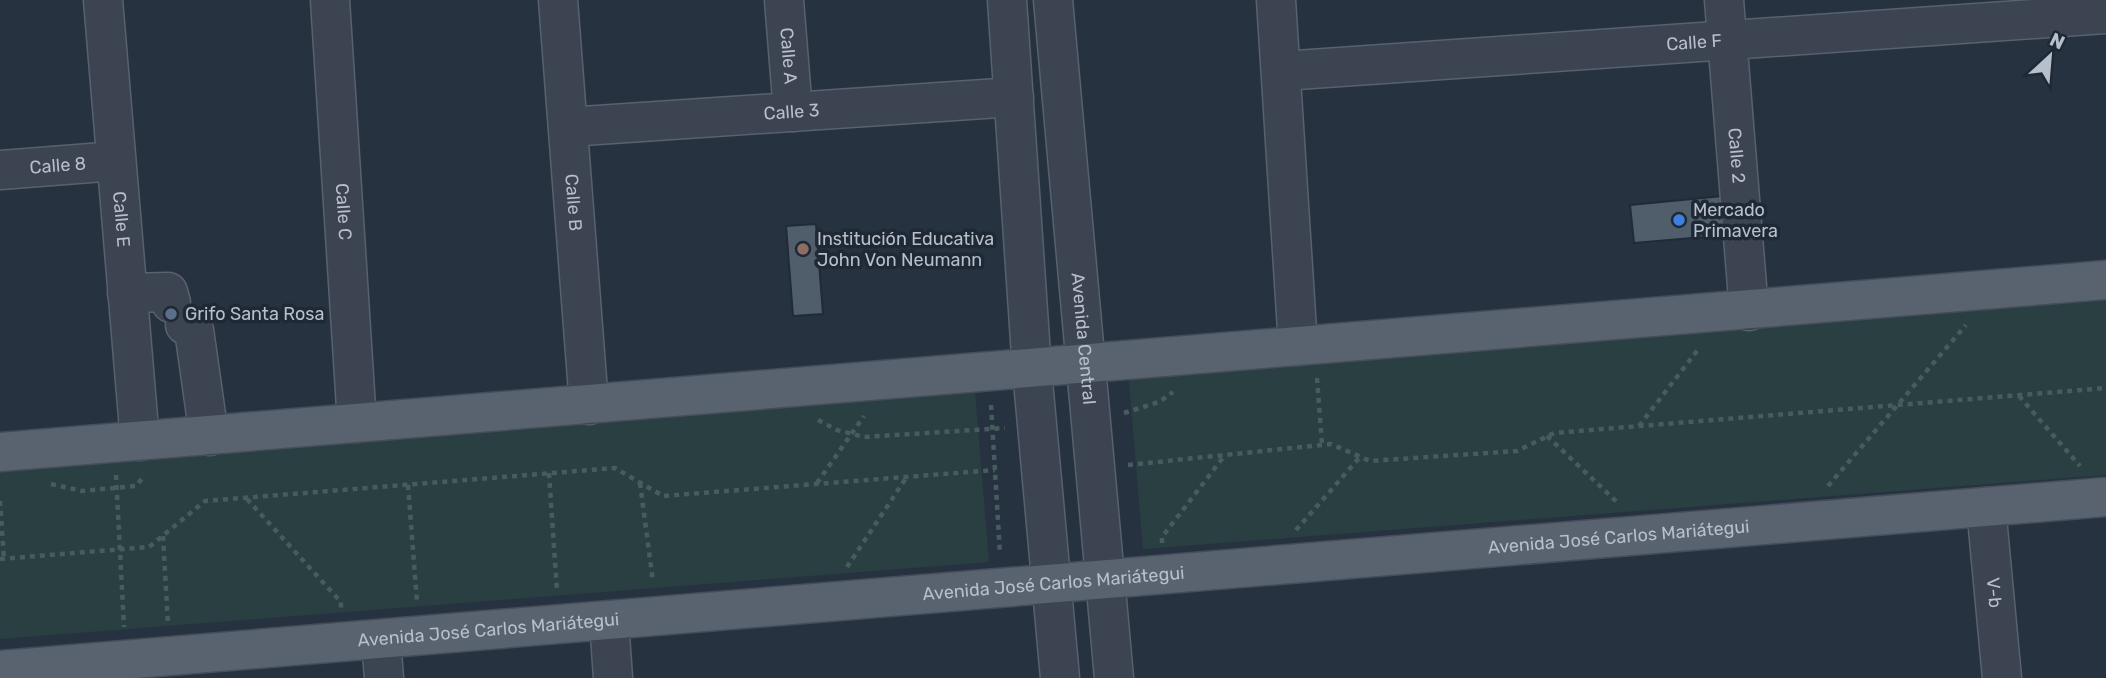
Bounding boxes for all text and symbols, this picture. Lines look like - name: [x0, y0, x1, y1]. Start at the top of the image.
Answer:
- north arrow: [2015, 21, 2085, 91]
- street label: Calle A: [775, 27, 802, 85]
- text: N: [2046, 28, 2068, 55]
- street label: Calle F: [1665, 30, 1723, 55]
- street label: Calle 3: [763, 99, 820, 125]
- street label: Calle 2: [1723, 127, 1750, 184]
- street label: Calle 8: [29, 152, 87, 179]
- street label: Calle B: [560, 173, 587, 232]
- street label: Calle C: [331, 182, 356, 241]
- street label: Calle E: [108, 190, 135, 248]
- place label: Mercado Primavera: [1693, 199, 1778, 242]
- marker: Mercado Primavera: [1671, 212, 1687, 228]
- place label: Institución Educativa John Von Neumann: [817, 228, 994, 271]
- marker: Institución Educativa John Von Neumann: [795, 241, 811, 257]
- street label: Avenida Central: [1067, 272, 1100, 406]
- place label: Grifo Santa Rosa: [185, 303, 324, 325]
- marker: Grifo Santa Rosa: [163, 306, 179, 322]
- street label: Avenida José Carlos Mariátegui: [1487, 515, 1750, 559]
- street label: Avenida José Carlos Mariátegui: [922, 562, 1185, 605]
- street label: V-b: [1982, 576, 2006, 609]
- street label: Avenida José Carlos Mariátegui: [357, 608, 620, 652]

